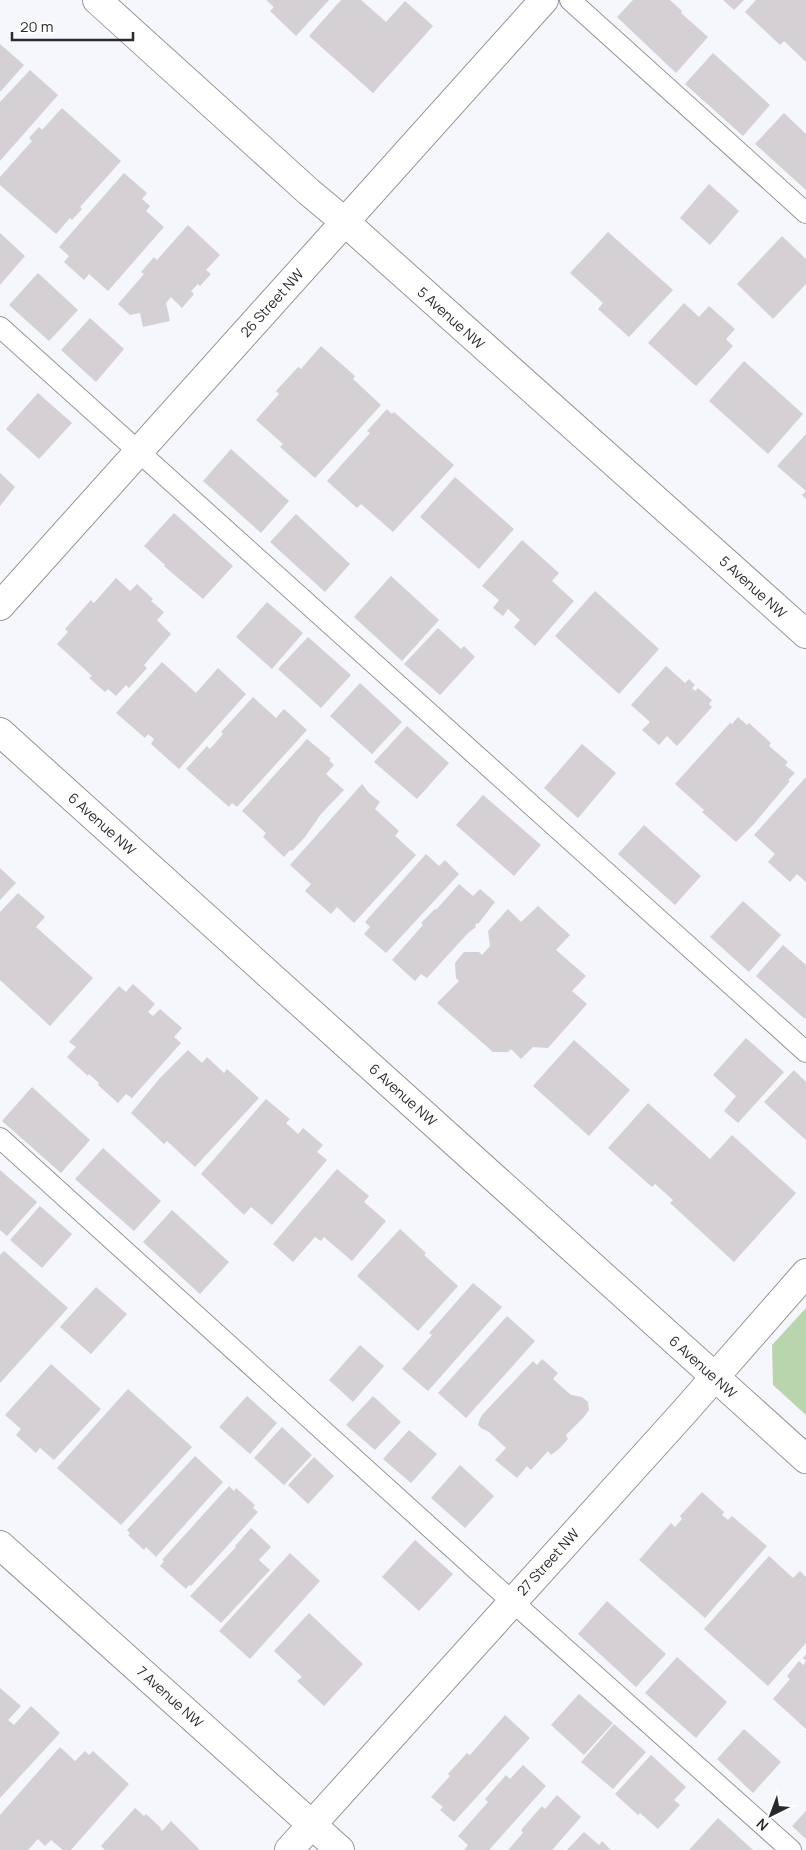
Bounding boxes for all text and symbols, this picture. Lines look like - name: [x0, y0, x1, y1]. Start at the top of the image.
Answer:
- scale bar: [12, 10, 134, 42]
- text: 20 m: [20, 16, 53, 37]
- street label: 26 Street NW: [236, 264, 307, 341]
- street label: 5 Avenue NW: [414, 282, 489, 353]
- street label: 5 Avenue NW: [716, 551, 791, 622]
- street label: 6 Avenue NW: [64, 788, 140, 859]
- street label: 6 Avenue NW: [365, 1059, 441, 1130]
- street label: 6 Avenue NW: [665, 1331, 741, 1402]
- street label: 27 Street NW: [512, 1524, 583, 1599]
- street label: 7 Avenue NW: [133, 1662, 208, 1732]
- north arrow: [746, 1790, 796, 1840]
- text: N: [752, 1815, 772, 1835]

